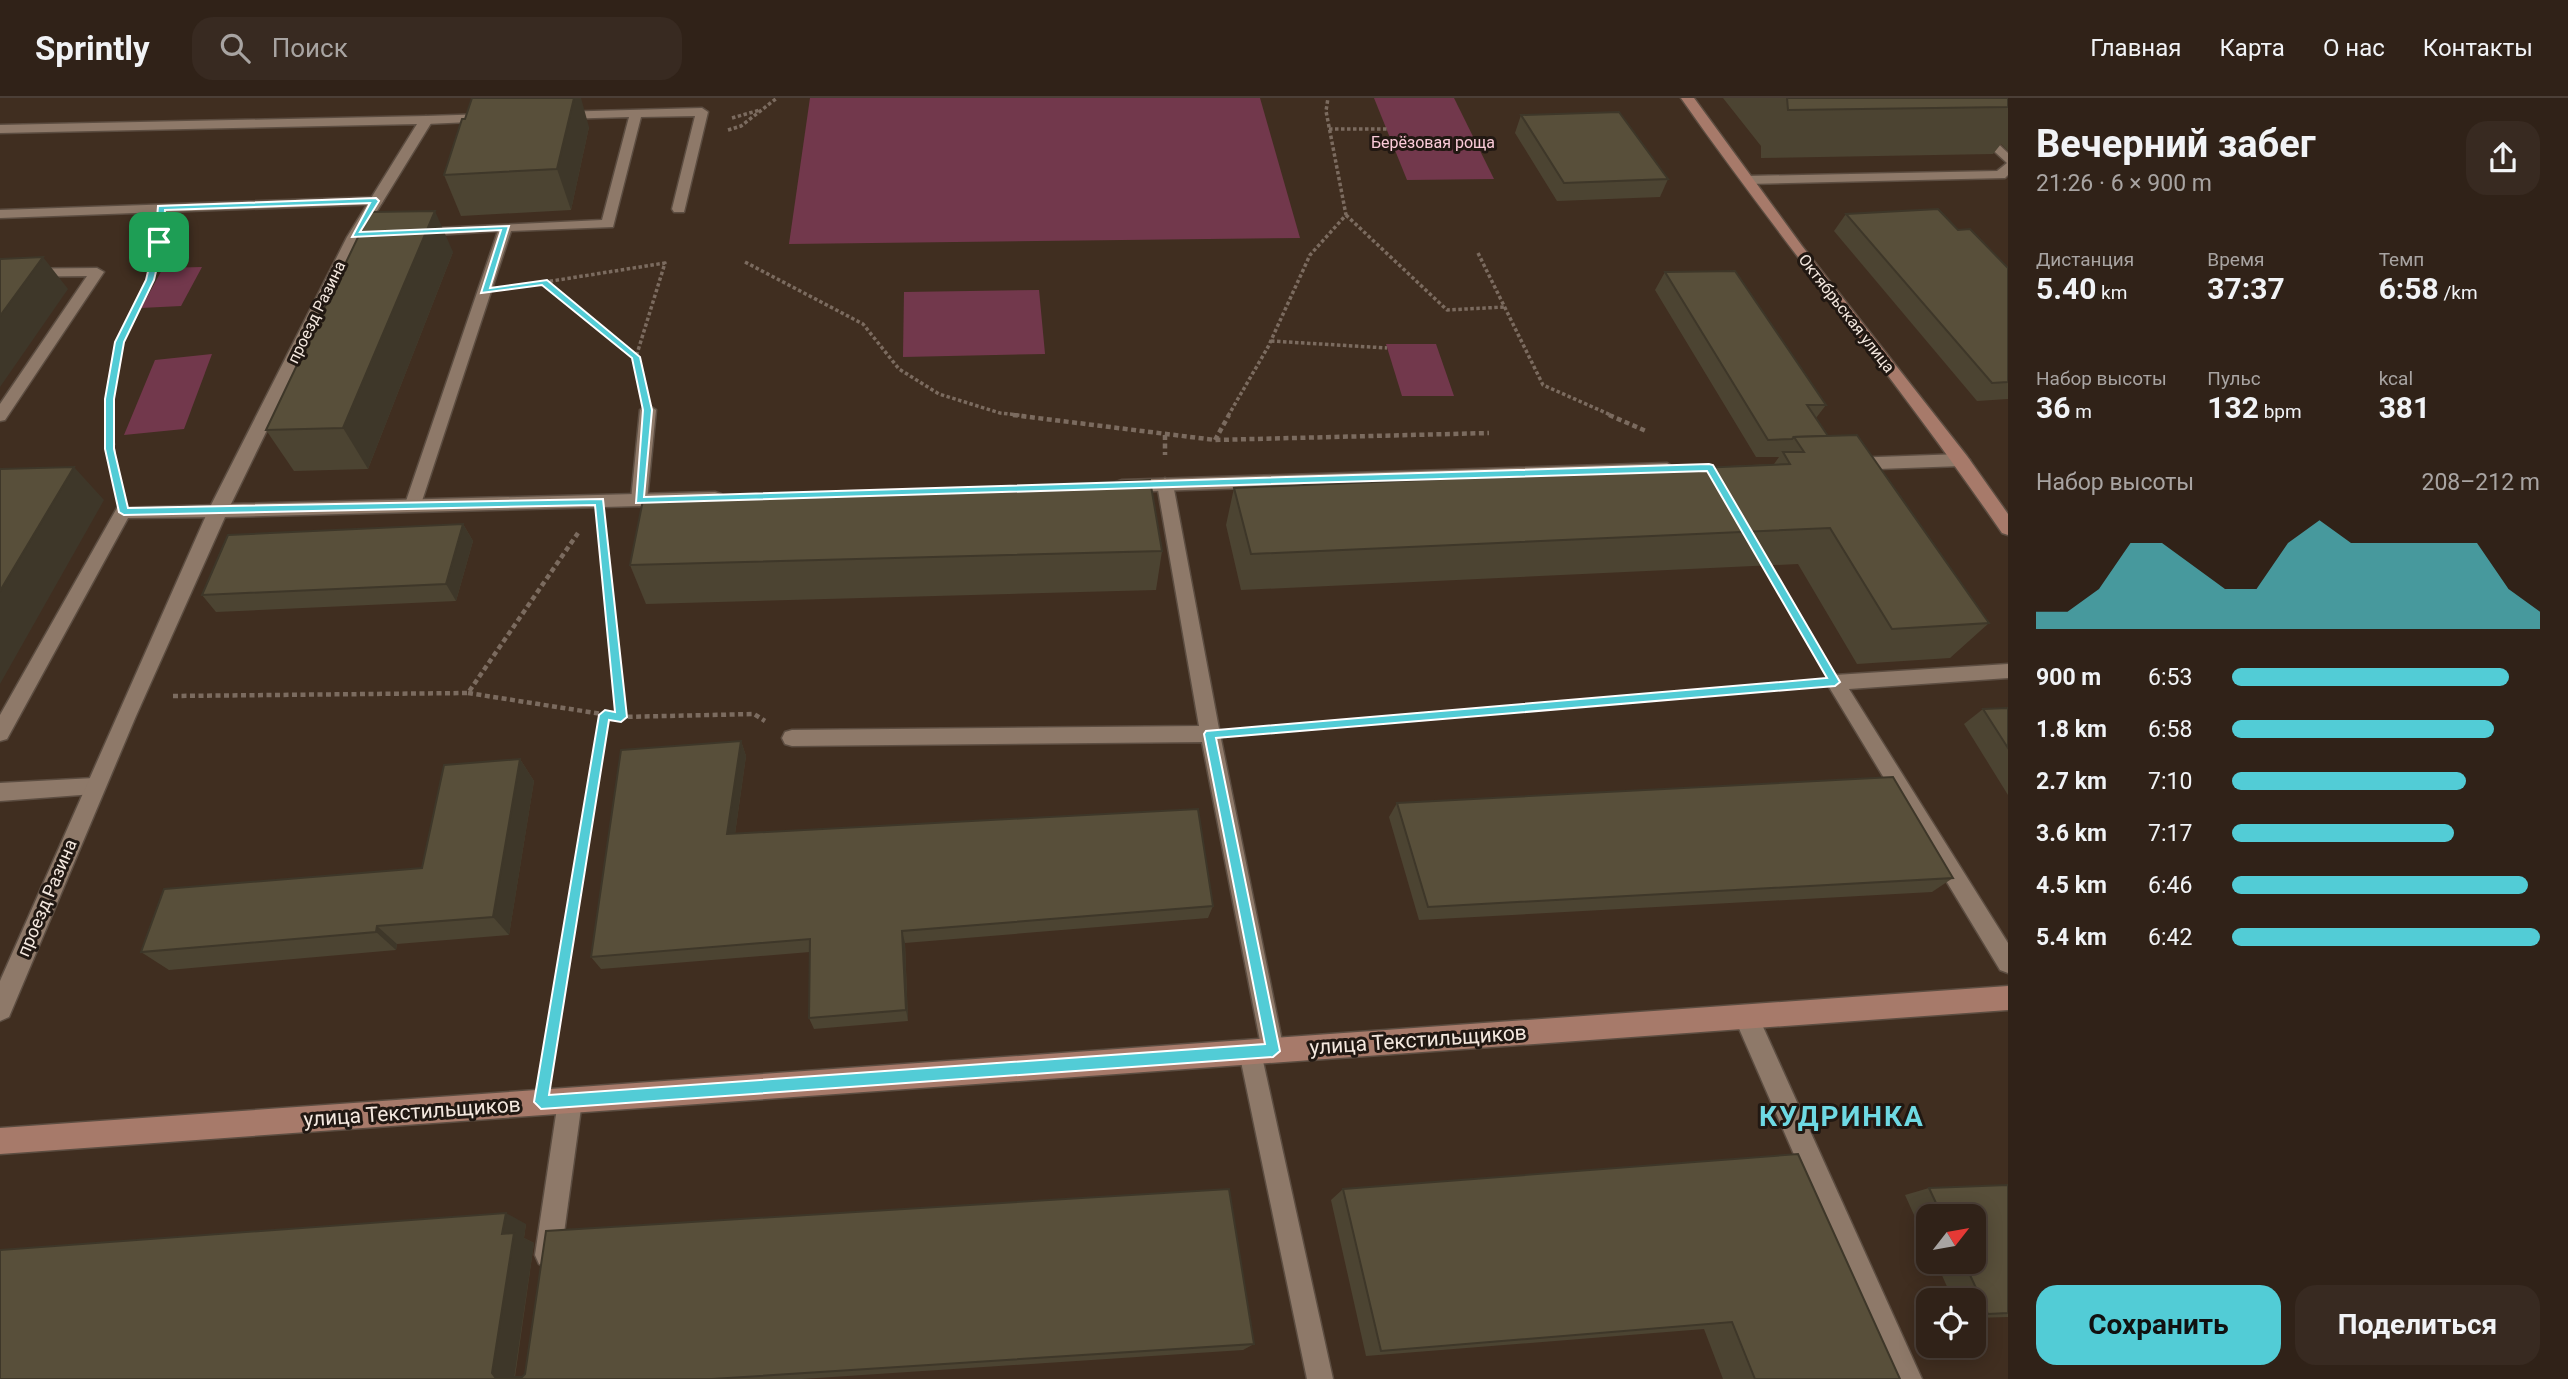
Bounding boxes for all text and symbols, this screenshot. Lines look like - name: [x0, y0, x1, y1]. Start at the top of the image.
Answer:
- search box: [192, 17, 682, 80]
- text: Sprintly: [35, 29, 150, 68]
- icon: search: [216, 29, 254, 67]
- text: Поиск: [272, 33, 348, 63]
- text: Главная: [2090, 34, 2181, 62]
- text: Карта: [2219, 34, 2285, 62]
- text: О нас: [2323, 34, 2385, 62]
- text: Контакты: [2423, 34, 2533, 62]
- button: share: [2466, 121, 2540, 195]
- text: Вечерний забег: [2036, 122, 2316, 166]
- park label: Берёзовая роща: [1371, 133, 1495, 152]
- text: 21:26 · 6 × 900 m: [2036, 170, 2212, 197]
- pin: [129, 212, 189, 272]
- icon: arrive: [140, 223, 178, 261]
- text: Дистанция: [2036, 248, 2134, 271]
- text: Время: [2207, 248, 2264, 271]
- text: Темп: [2379, 248, 2424, 271]
- street label: Октябрьская улица: [1795, 250, 1899, 376]
- street label: проезд Разина: [283, 258, 349, 367]
- text: 5.40: [2036, 271, 2096, 306]
- text: 37:37: [2207, 271, 2285, 306]
- text: 6:58: [2379, 271, 2439, 306]
- text: km: [2096, 281, 2127, 304]
- text: /km: [2439, 281, 2478, 304]
- text: Набор высоты: [2036, 367, 2167, 390]
- text: Пульс: [2207, 367, 2261, 390]
- text: kcal: [2379, 367, 2413, 390]
- text: 36: [2036, 390, 2070, 425]
- text: 132: [2207, 390, 2259, 425]
- text: 381: [2379, 390, 2430, 425]
- text: m: [2070, 400, 2092, 423]
- text: bpm: [2259, 400, 2302, 423]
- text: Набор высоты: [2036, 469, 2194, 496]
- text: 208–212 m: [2421, 469, 2540, 496]
- text: 900 m: [2036, 664, 2101, 691]
- text: 6:53: [2148, 664, 2192, 691]
- text: 1.8 km: [2036, 716, 2107, 743]
- text: 6:58: [2148, 716, 2192, 743]
- text: 2.7 km: [2036, 768, 2107, 795]
- text: 7:10: [2148, 768, 2192, 795]
- text: 3.6 km: [2036, 820, 2107, 847]
- text: 7:17: [2148, 820, 2192, 847]
- street label: проезд Разина: [12, 836, 81, 960]
- text: 4.5 km: [2036, 872, 2107, 899]
- text: 6:46: [2148, 872, 2192, 899]
- text: 5.4 km: [2036, 924, 2107, 951]
- text: 6:42: [2148, 924, 2192, 951]
- street label: улица Текстильщиков: [1309, 1020, 1527, 1060]
- street label: улица Текстильщиков: [303, 1092, 521, 1132]
- district label: КУДРИНКА: [1759, 1100, 1925, 1133]
- north arrow: [1916, 1204, 1986, 1274]
- map controls: [1916, 1204, 1986, 1358]
- button: Сохранить: [2036, 1285, 2281, 1365]
- button: Поделиться: [2295, 1285, 2540, 1365]
- button: locate: [1916, 1288, 1986, 1358]

